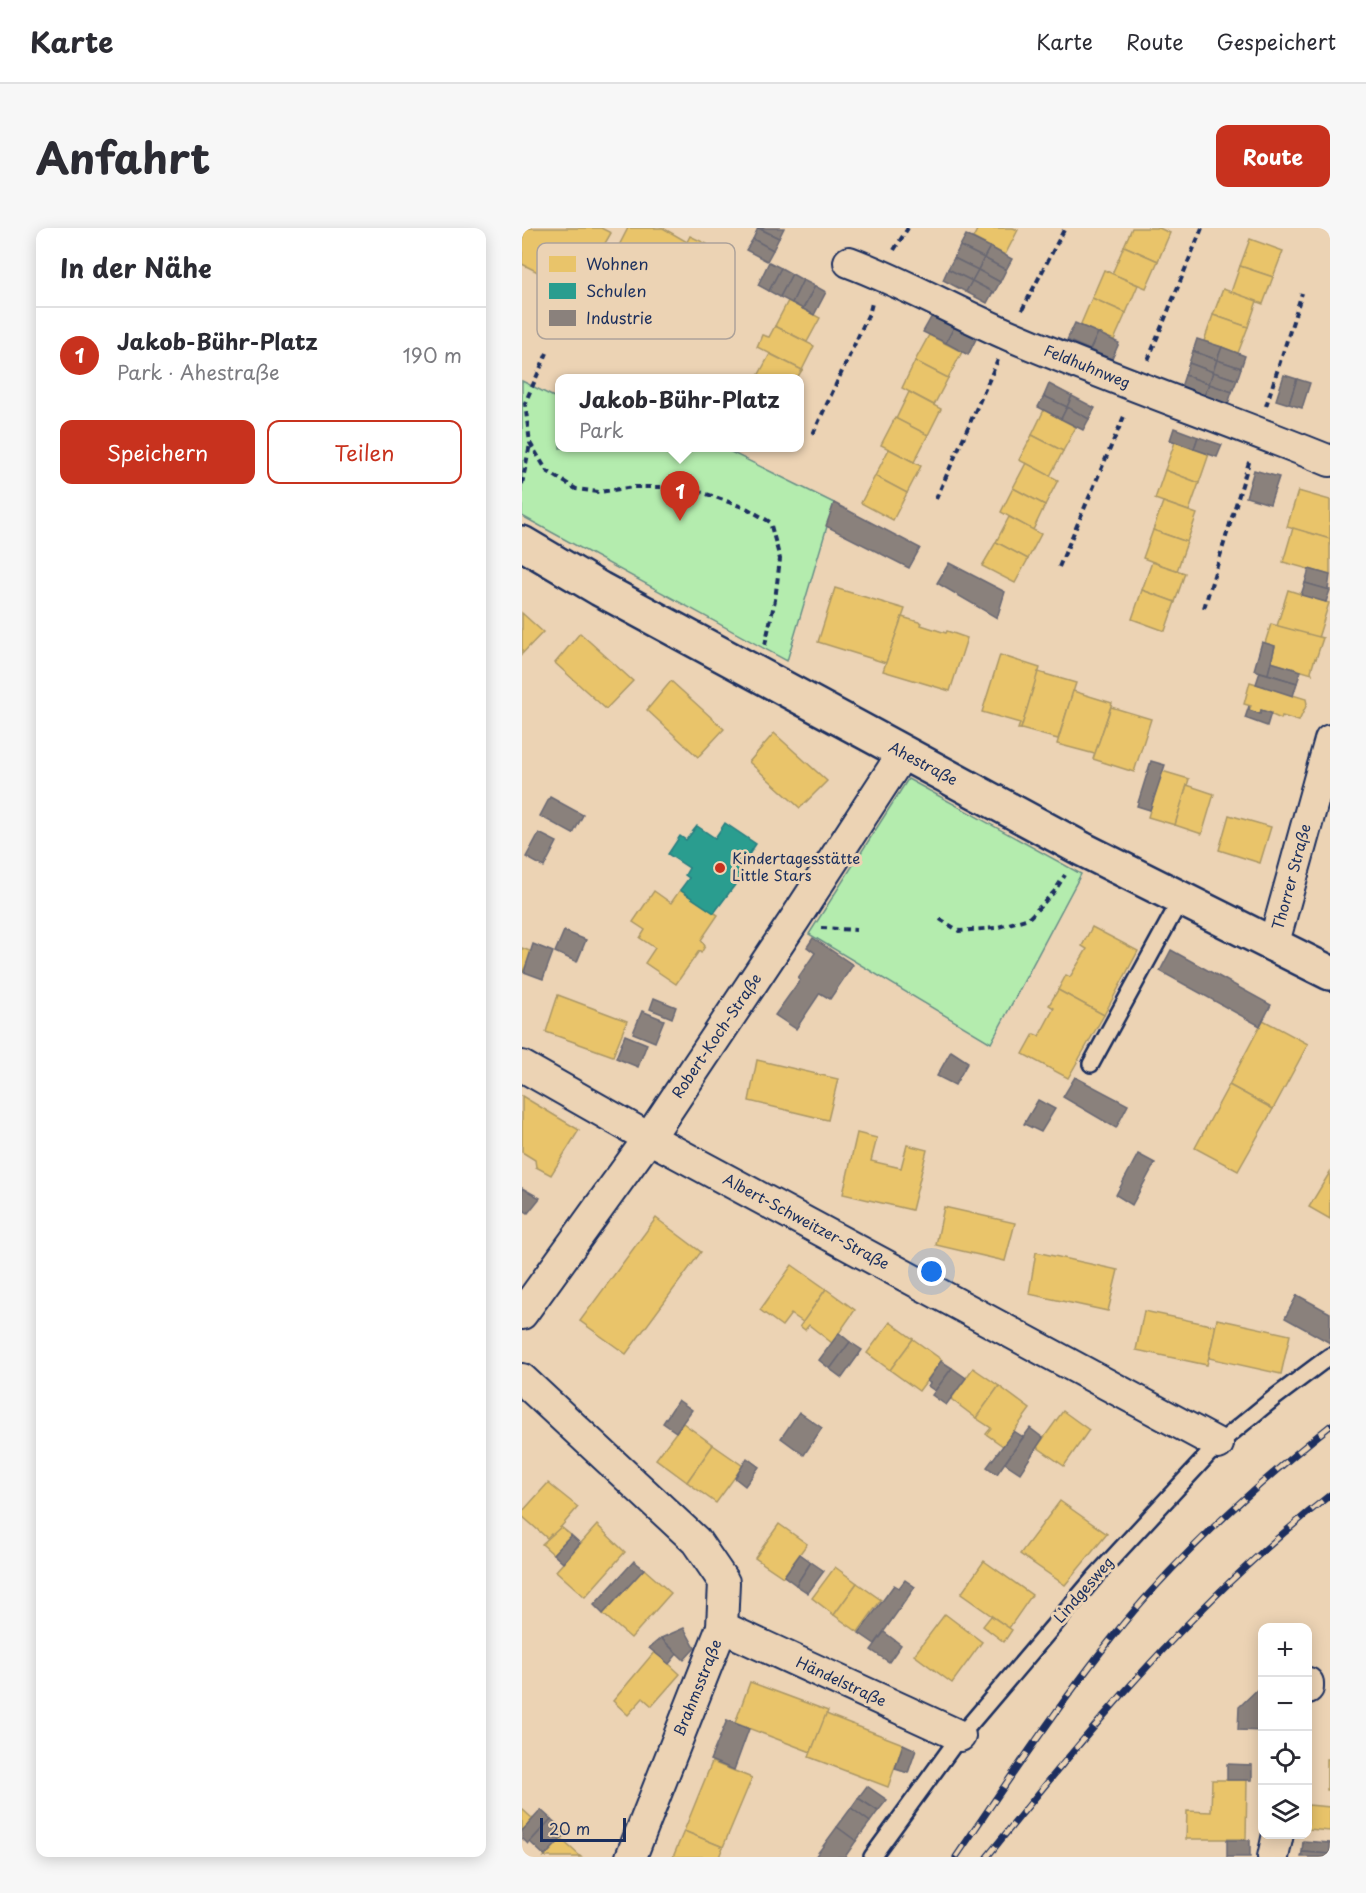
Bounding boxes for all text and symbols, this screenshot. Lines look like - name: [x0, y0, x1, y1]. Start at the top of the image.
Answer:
- text: Karte: [30, 20, 113, 63]
- text: Karte: [1036, 25, 1093, 57]
- text: Route: [1126, 25, 1184, 57]
- text: Gespeichert: [1217, 25, 1336, 57]
- text: Anfahrt: [36, 125, 210, 188]
- button: Route: [1216, 125, 1330, 187]
- legend: [537, 243, 735, 339]
- text: In der Nähe: [60, 248, 212, 287]
- text: Wohnen: [586, 251, 649, 275]
- text: Schulen: [586, 278, 647, 302]
- text: Industrie: [586, 305, 653, 329]
- text: Jakob-Bühr-Platz: [117, 324, 318, 357]
- street label: Feldhuhnweg: [1041, 338, 1134, 393]
- text: 1: [75, 340, 84, 370]
- text: 190 m: [403, 340, 462, 370]
- text: Park · Ahestraße: [117, 357, 280, 387]
- popup: [555, 374, 804, 452]
- text: Jakob-Bühr-Platz: [579, 382, 780, 415]
- text: Park: [579, 415, 624, 445]
- button: Speichern: [60, 420, 255, 484]
- button: Teilen: [267, 420, 462, 484]
- pin: 1: [660, 472, 700, 521]
- street label: Ahestraße: [885, 735, 962, 790]
- street label: Thorrer Straße: [1265, 821, 1316, 932]
- place label: Kindertagesstätte Little Stars: [732, 846, 860, 886]
- marker: Kindertagesstätte Little Stars: [713, 861, 727, 875]
- street label: Robert-Koch-Straße: [665, 968, 766, 1102]
- street label: Albert-Schweitzer-Straße: [719, 1167, 894, 1274]
- your location: [917, 1257, 946, 1286]
- street label: Lindgesweg: [1047, 1551, 1118, 1627]
- map controls: [1258, 1623, 1312, 1839]
- button: +: [1258, 1623, 1312, 1677]
- street label: Brahmsstraße: [667, 1635, 727, 1739]
- street label: Händelstraße: [793, 1650, 891, 1712]
- button: −: [1258, 1677, 1312, 1731]
- button: locate: [1258, 1731, 1312, 1785]
- button: layers: [1258, 1785, 1312, 1839]
- scale bar: [540, 1815, 626, 1842]
- text: 20 m: [549, 1816, 590, 1840]

